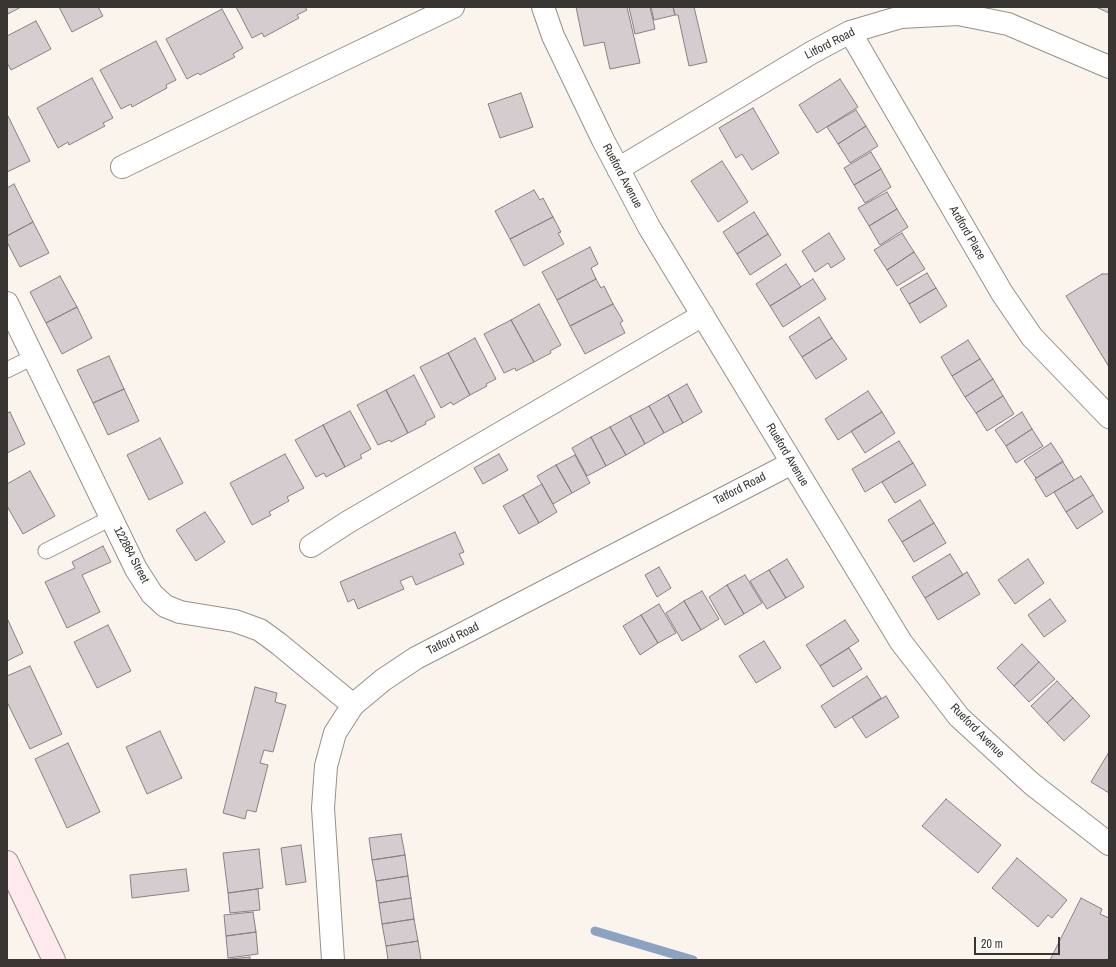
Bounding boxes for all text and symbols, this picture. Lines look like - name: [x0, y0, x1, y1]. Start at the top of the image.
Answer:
- street label: Litford Road: [803, 25, 857, 63]
- street label: Rueford Avenue: [599, 141, 645, 211]
- street label: Ardford Place: [946, 204, 988, 262]
- street label: Rueford Avenue: [763, 421, 811, 489]
- street label: Tatford Road: [712, 470, 768, 508]
- street label: 122864 Street: [110, 524, 152, 586]
- street label: Tatford Road: [425, 620, 481, 658]
- street label: Rueford Avenue: [947, 701, 1007, 761]
- scale bar: [976, 929, 1062, 955]
- text: 20 m: [981, 936, 1003, 952]

